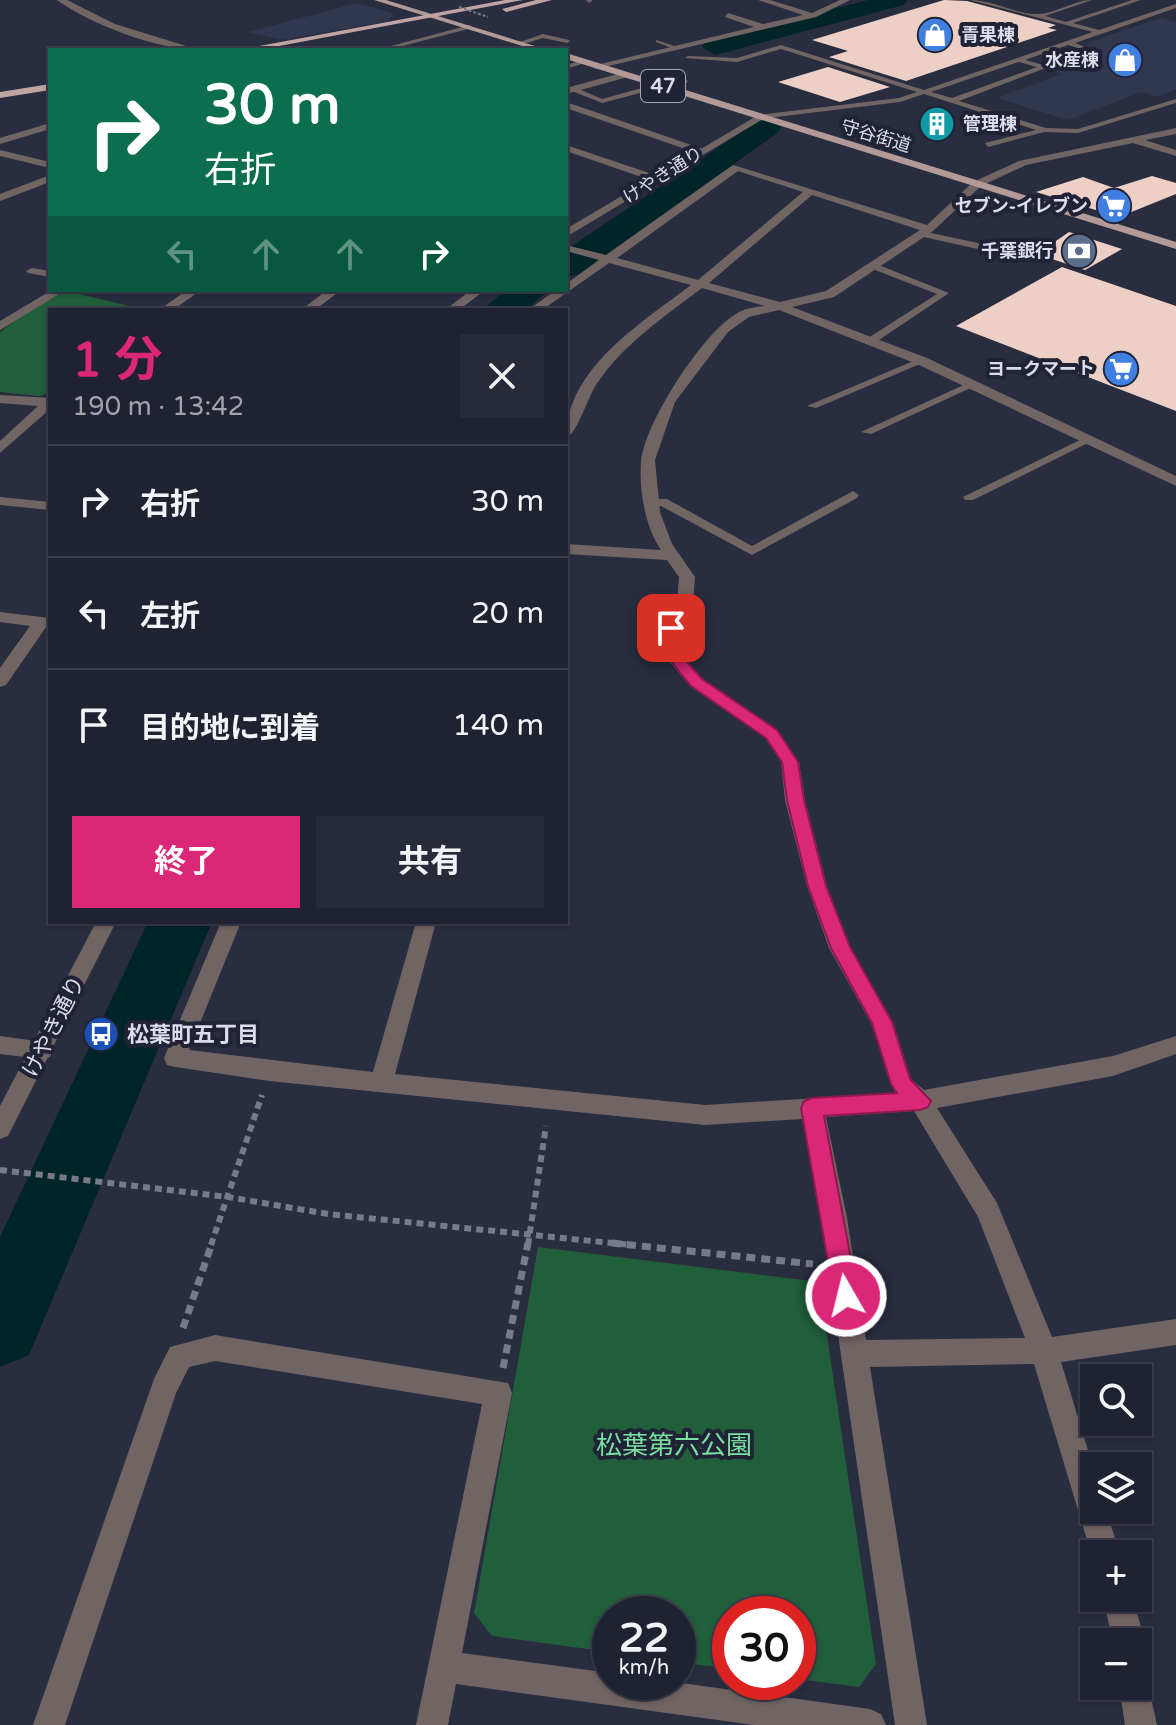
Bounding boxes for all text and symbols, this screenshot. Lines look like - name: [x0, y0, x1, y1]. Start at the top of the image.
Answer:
- shop icon: 青果棟: [916, 16, 954, 54]
- place label: 青果棟: [961, 24, 1015, 46]
- shop icon: 水産棟: [1106, 41, 1144, 79]
- place label: 水産棟: [1045, 49, 1099, 71]
- road number: 47: [641, 70, 685, 102]
- text: 30 m: [204, 72, 340, 139]
- icon: right: [72, 80, 176, 184]
- building icon: 管理棟: [918, 105, 956, 143]
- place label: 管理棟: [963, 113, 1017, 135]
- street label: 守谷街道: [838, 115, 914, 157]
- street label: けやき通り: [619, 142, 707, 208]
- text: 右折: [204, 149, 276, 192]
- supermarket icon: セブン-イレブン: [1095, 187, 1133, 225]
- place label: セブン-イレブン: [955, 195, 1088, 217]
- icon: left: [160, 232, 204, 276]
- icon: ahead: [244, 232, 288, 276]
- icon: ahead: [328, 232, 372, 276]
- icon: right: [412, 232, 456, 276]
- bank icon: 千葉銀行: [1060, 232, 1098, 270]
- place label: 千葉銀行: [981, 240, 1053, 262]
- text: 1 分: [72, 332, 163, 390]
- button: close: [460, 334, 544, 418]
- supermarket icon: ヨークマート: [1102, 350, 1140, 388]
- place label: ヨークマート: [987, 358, 1095, 380]
- text: 190 m · 13:42: [72, 391, 244, 422]
- icon: right: [72, 479, 116, 523]
- text: 30 m: [471, 483, 544, 520]
- text: 右折: [140, 486, 200, 523]
- icon: left: [72, 591, 116, 635]
- pin: [637, 594, 705, 662]
- text: 20 m: [471, 595, 544, 632]
- text: 左折: [140, 598, 200, 635]
- icon: arrive: [649, 606, 693, 650]
- icon: arrive: [72, 703, 116, 747]
- text: 140 m: [452, 707, 544, 744]
- text: 目的地に到着: [140, 710, 320, 747]
- button: 終了: [72, 816, 300, 908]
- button: 共有: [316, 816, 544, 908]
- street label: けやき通り: [17, 972, 90, 1081]
- bus stop icon: 松葉町五丁目: [82, 1015, 120, 1053]
- place label: 松葉町五丁目: [127, 1022, 259, 1048]
- position arrow: [804, 1254, 888, 1338]
- map controls: [1080, 1364, 1152, 1700]
- button: search: [1080, 1364, 1152, 1436]
- park label: 松葉第六公園: [596, 1430, 752, 1461]
- button: layers: [1080, 1452, 1152, 1524]
- button: +: [1080, 1540, 1152, 1612]
- speed limit sign: 30: [712, 1596, 816, 1700]
- text: 22: [619, 1614, 669, 1662]
- button: −: [1080, 1628, 1152, 1700]
- text: km/h: [619, 1656, 669, 1680]

